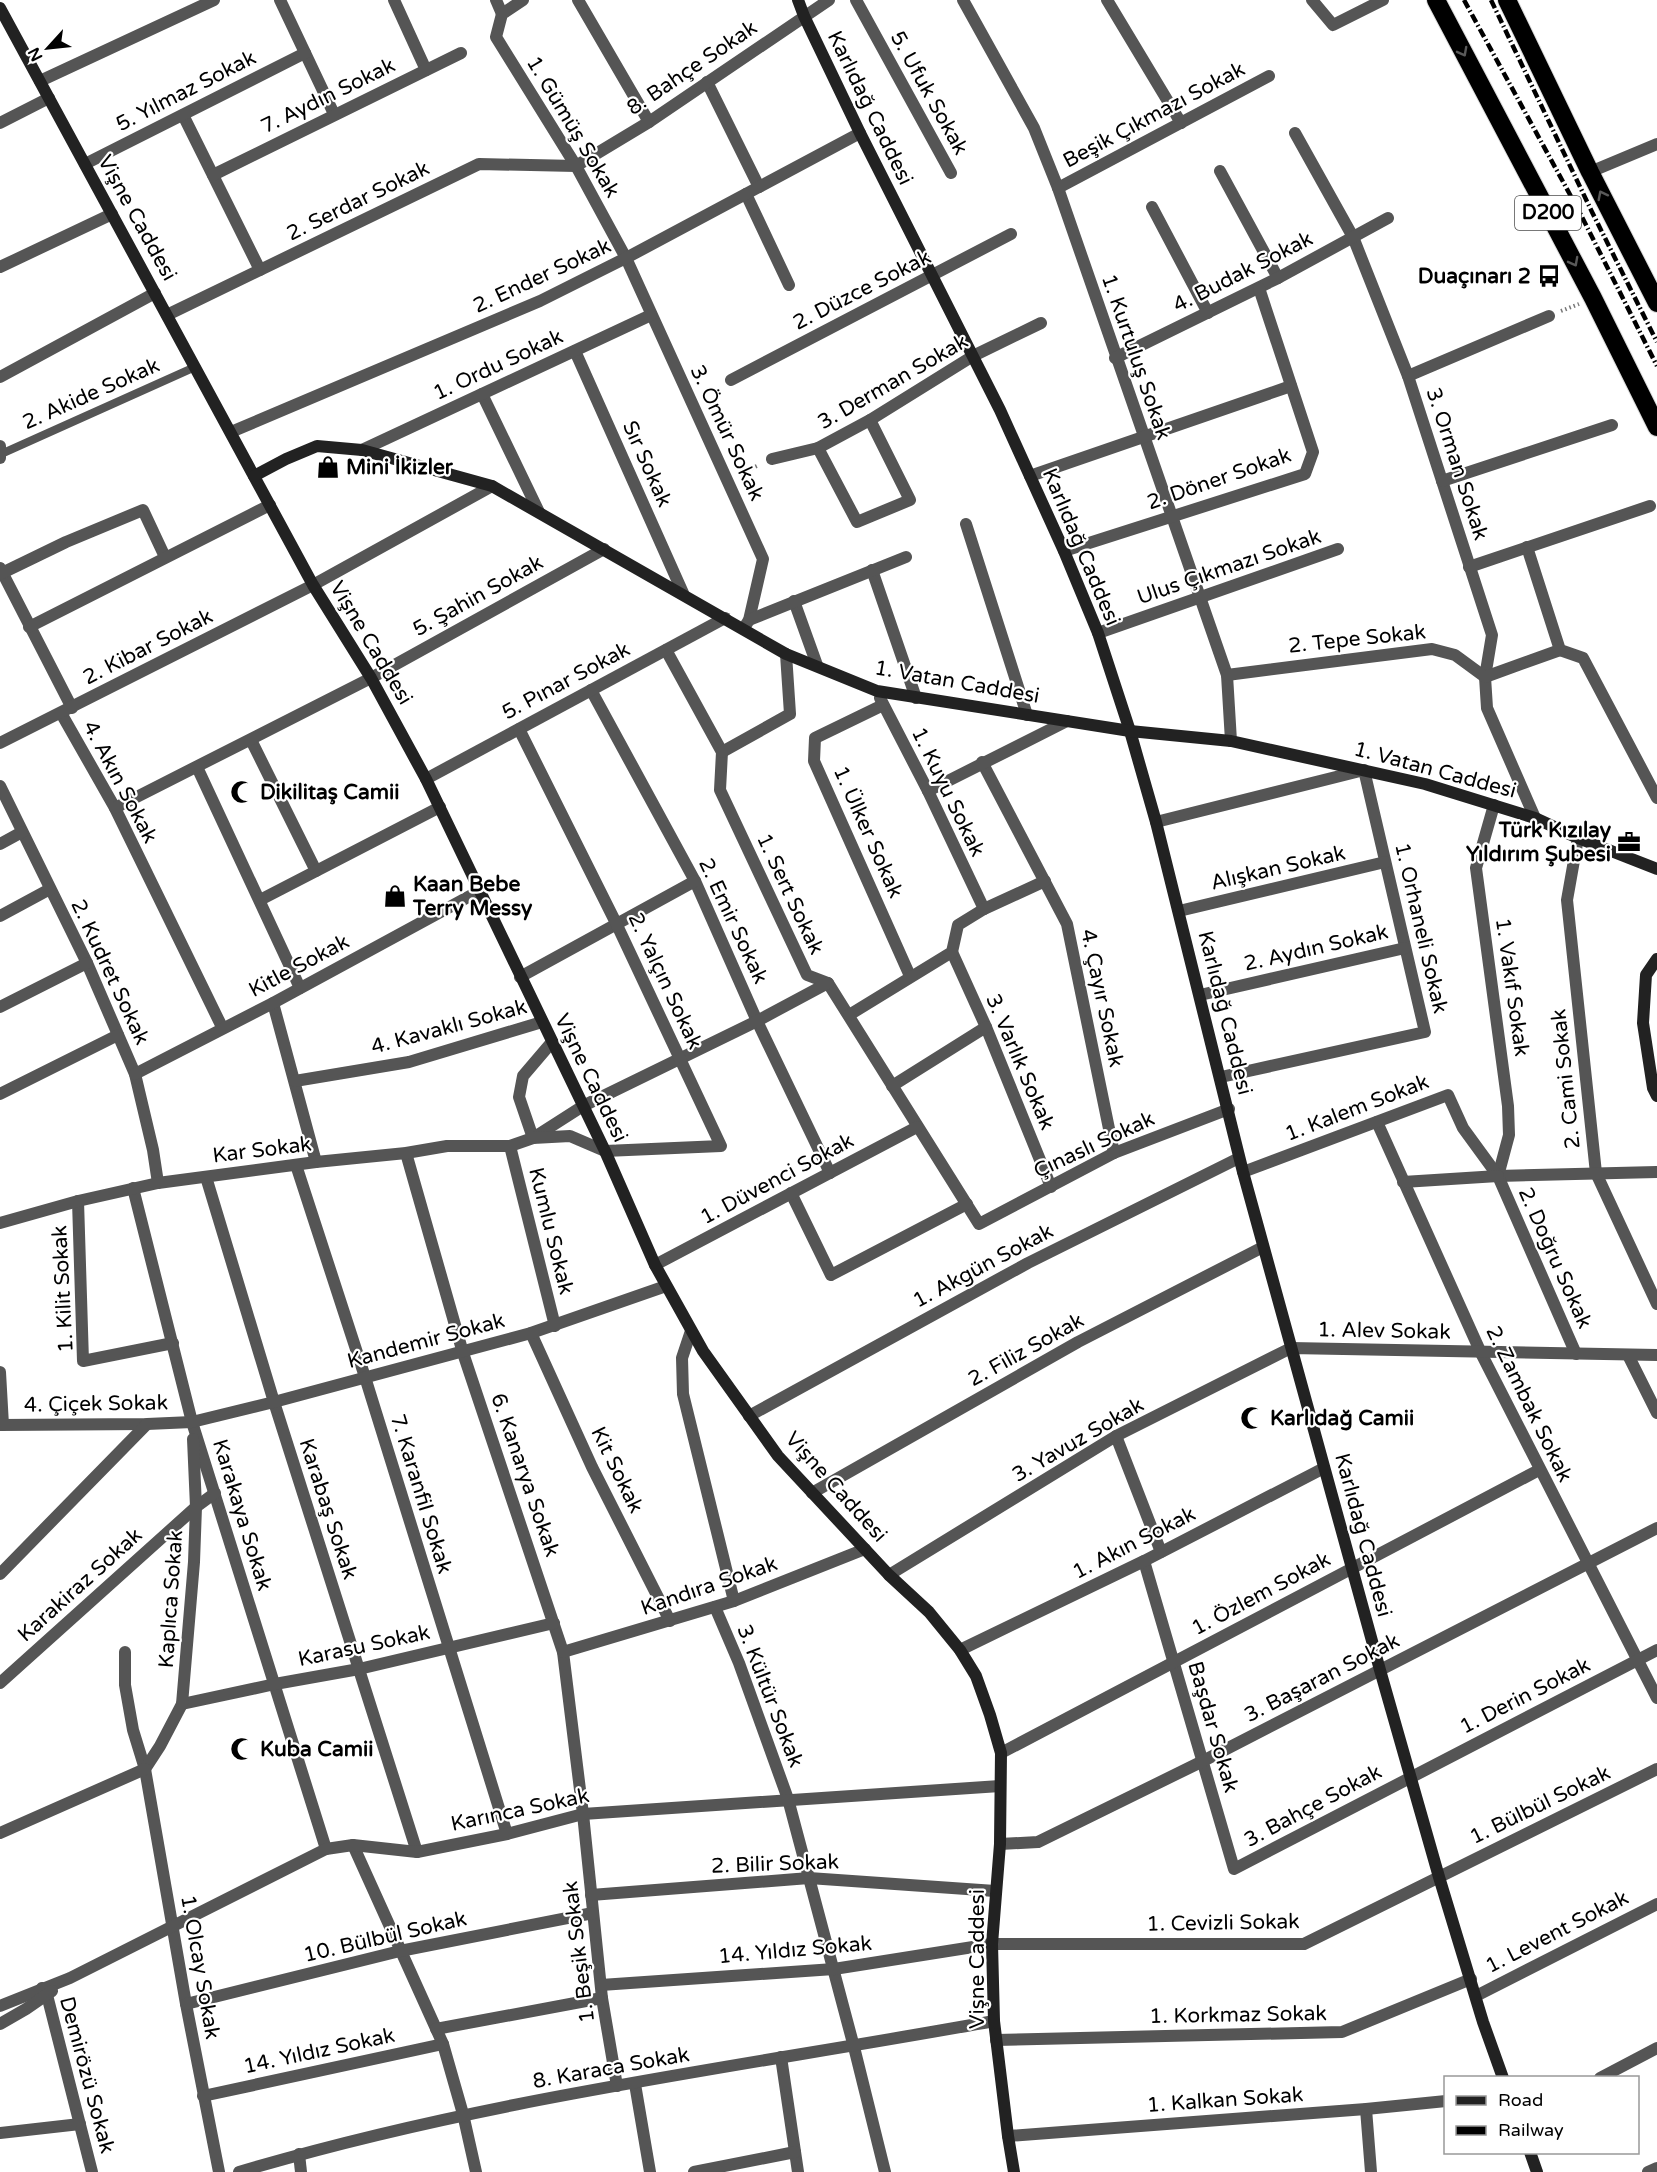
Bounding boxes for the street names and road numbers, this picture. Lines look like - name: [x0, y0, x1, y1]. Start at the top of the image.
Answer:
- street label: 8. Bahçe Sokak: [622, 15, 762, 121]
- street label: Karlıdağ Caddesi: [822, 27, 918, 189]
- street label: 5. Ufuk Sokak: [885, 27, 973, 159]
- street label: 5. Yılmaz Sokak: [112, 45, 260, 137]
- street label: 1. Gümüş Sokak: [521, 52, 625, 202]
- street label: 7. Aydın Sokak: [257, 53, 399, 139]
- street label: Beşik Çıkmazı Sokak: [1059, 57, 1249, 173]
- street label: Vişne Caddesi: [92, 151, 182, 285]
- street label: 2. Serdar Sokak: [283, 156, 433, 246]
- road number: D200: [1515, 196, 1581, 230]
- street label: 4. Budak Sokak: [1169, 226, 1317, 318]
- street label: 2. Ender Sokak: [469, 233, 615, 319]
- street label: 2. Düzce Sokak: [789, 244, 935, 336]
- street label: 1. Kurtuluş Sokak: [1096, 271, 1176, 443]
- street label: 1. Ordu Sokak: [429, 324, 567, 406]
- street label: 3. Derman Sokak: [814, 329, 972, 435]
- street label: 2. Akide Sokak: [19, 353, 163, 435]
- street label: 3. Ömür Sokak: [685, 361, 769, 505]
- street label: 3. Orman Sokak: [1421, 385, 1493, 543]
- street label: Sır Sokak: [617, 417, 677, 511]
- street label: 2. Döner Sokak: [1144, 443, 1294, 515]
- street label: Karlıdağ Caddesi: [1037, 465, 1125, 629]
- street label: Ulus Çıkmazı Sokak: [1134, 524, 1324, 610]
- street label: 5. Şahin Sokak: [408, 550, 548, 642]
- street label: Vişne Caddesi: [324, 577, 418, 709]
- street label: 2. Kibar Sokak: [79, 604, 217, 690]
- street label: 2. Tepe Sokak: [1287, 619, 1427, 659]
- street label: 5. Pınar Sokak: [498, 637, 634, 725]
- street label: 1. Vatan Caddesi: [872, 655, 1042, 709]
- street label: 4. Akın Sokak: [77, 717, 163, 847]
- street label: 1. Kuyu Sokak: [906, 723, 990, 861]
- street label: 1. Vatan Caddesi: [1351, 736, 1519, 804]
- street label: 1. Ülker Sokak: [828, 762, 908, 902]
- street label: 1. Sert Sokak: [751, 830, 829, 958]
- street label: Alışkan Sokak: [1208, 840, 1348, 896]
- street label: 1. Orhaneli Sokak: [1389, 840, 1453, 1016]
- street label: 2. Emir Sokak: [693, 854, 773, 988]
- street label: 2. Kudret Sokak: [65, 895, 155, 1049]
- street label: 2. Yalçın Sokak: [622, 909, 708, 1053]
- street label: 1. Vakıf Sokak: [1490, 916, 1534, 1058]
- street label: 2. Aydın Sokak: [1242, 919, 1390, 977]
- street label: 4. Çayır Sokak: [1075, 927, 1129, 1069]
- street label: Karlıdağ Caddesi: [1193, 928, 1257, 1098]
- street label: Kitle Sokak: [245, 929, 353, 1003]
- street label: 3. Varlık Sokak: [980, 990, 1060, 1134]
- street label: 4. Kavaklı Sokak: [368, 994, 530, 1060]
- street label: 2. Cami Sokak: [1546, 1008, 1586, 1150]
- street label: Vişne Caddesi: [549, 1010, 633, 1146]
- street label: 1. Kalem Sokak: [1282, 1069, 1432, 1147]
- street label: Çınaslı Sokak: [1030, 1106, 1158, 1184]
- street label: 1. Düvenci Sokak: [696, 1128, 858, 1230]
- street label: Kar Sokak: [211, 1132, 313, 1168]
- street label: Kumlu Sokak: [523, 1165, 579, 1297]
- street label: 2. Doğru Sokak: [1513, 1183, 1597, 1333]
- street label: 1. Akgün Sokak: [909, 1218, 1057, 1314]
- street label: 1. Kilit Sokak: [47, 1225, 79, 1353]
- street label: Kandemir Sokak: [345, 1308, 507, 1374]
- street label: 2. Filiz Sokak: [964, 1308, 1088, 1392]
- street label: 1. Alev Sokak: [1317, 1317, 1451, 1345]
- street label: 2. Zambak Sokak: [1480, 1322, 1578, 1486]
- street label: 4. Çiçek Sokak: [24, 1390, 168, 1418]
- street label: 6. Kanarya Sokak: [485, 1390, 565, 1560]
- street label: 3. Yavuz Sokak: [1008, 1392, 1148, 1488]
- street label: 7. Karanfil Sokak: [385, 1411, 457, 1577]
- street label: Kit Sokak: [585, 1423, 649, 1517]
- street label: Vişne Caddesi: [780, 1427, 892, 1547]
- street label: Karabaş Sokak: [293, 1435, 363, 1583]
- street label: Karakaya Sokak: [207, 1436, 277, 1594]
- street label: Karlıdağ Caddesi: [1329, 1451, 1397, 1619]
- street label: 1. Akın Sokak: [1068, 1501, 1200, 1585]
- street label: Karakiraz Sokak: [13, 1523, 147, 1647]
- street label: Kaplıca Sokak: [154, 1529, 188, 1669]
- street label: 1. Özlem Sokak: [1187, 1547, 1335, 1641]
- street label: Kandıra Sokak: [637, 1551, 781, 1621]
- street label: Karasu Sokak: [296, 1620, 432, 1672]
- street label: 3. Kültür Sokak: [731, 1621, 809, 1771]
- street label: 3. Başaran Sokak: [1240, 1628, 1404, 1728]
- street label: 1. Derin Sokak: [1456, 1652, 1594, 1740]
- street label: Başdar Sokak: [1182, 1659, 1244, 1795]
- street label: 3. Bahçe Sokak: [1240, 1759, 1386, 1853]
- street label: 1. Bülbül Sokak: [1466, 1760, 1614, 1850]
- street label: Karınca Sokak: [449, 1783, 591, 1837]
- street label: 2. Bilir Sokak: [711, 1849, 839, 1879]
- street label: 1. Beşik Sokak: [558, 1880, 600, 2024]
- street label: 1. Levent Sokak: [1481, 1885, 1633, 1979]
- street label: Vişne Caddesi: [965, 1889, 990, 2029]
- street label: 1. Olcay Sokak: [175, 1893, 225, 2041]
- street label: 10. Bülbül Sokak: [301, 1906, 469, 1968]
- street label: 1. Cevizli Sokak: [1146, 1909, 1300, 1937]
- street label: 14. Yıldız Sokak: [717, 1931, 873, 1969]
- street label: Demirözü Sokak: [54, 1994, 120, 2156]
- street label: 1. Korkmaz Sokak: [1149, 2001, 1327, 2029]
- street label: 14. Yıldız Sokak: [241, 2023, 397, 2079]
- street label: 8. Karaca Sokak: [531, 2042, 691, 2094]
- street label: 1. Kalkan Sokak: [1146, 2082, 1304, 2118]

